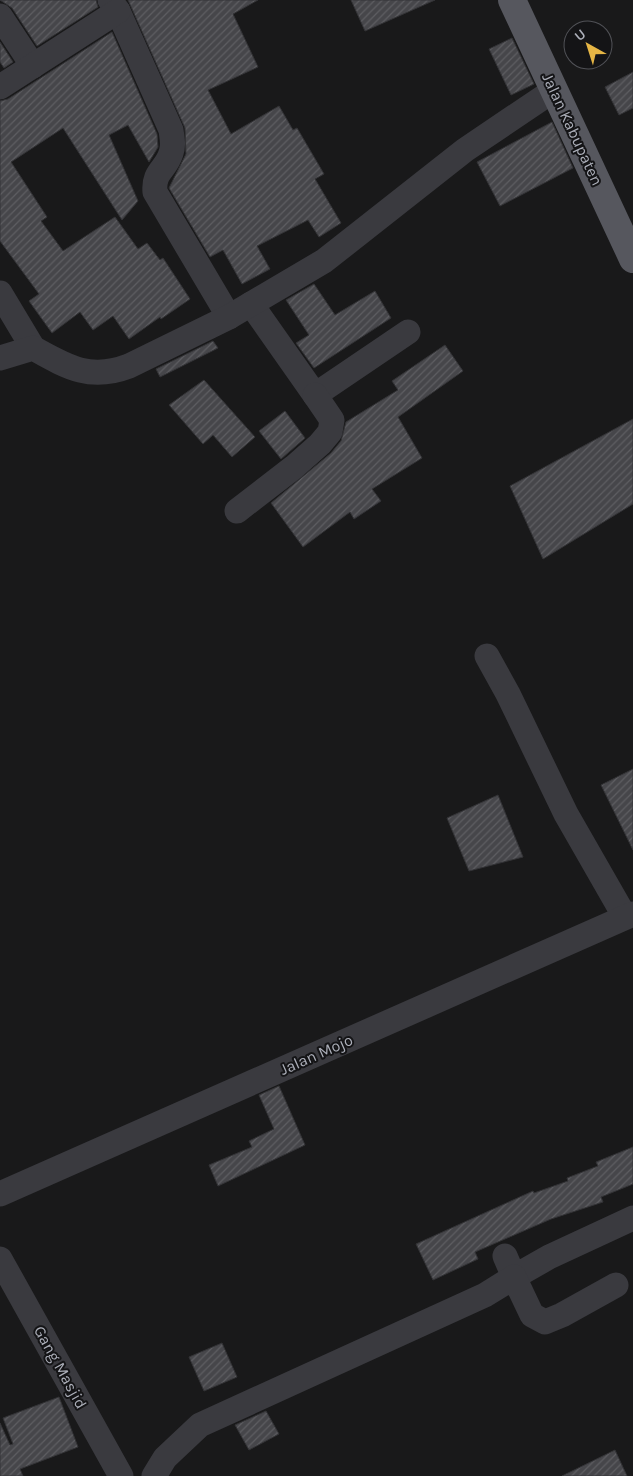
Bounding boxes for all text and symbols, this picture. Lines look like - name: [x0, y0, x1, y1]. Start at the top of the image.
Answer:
- north arrow: [563, 20, 613, 70]
- text: U: [571, 26, 589, 45]
- street label: Jalan Kabupaten: [538, 70, 607, 188]
- street label: Jalan Mojo: [277, 1030, 356, 1079]
- street label: Gang Masjid: [30, 1323, 91, 1412]

